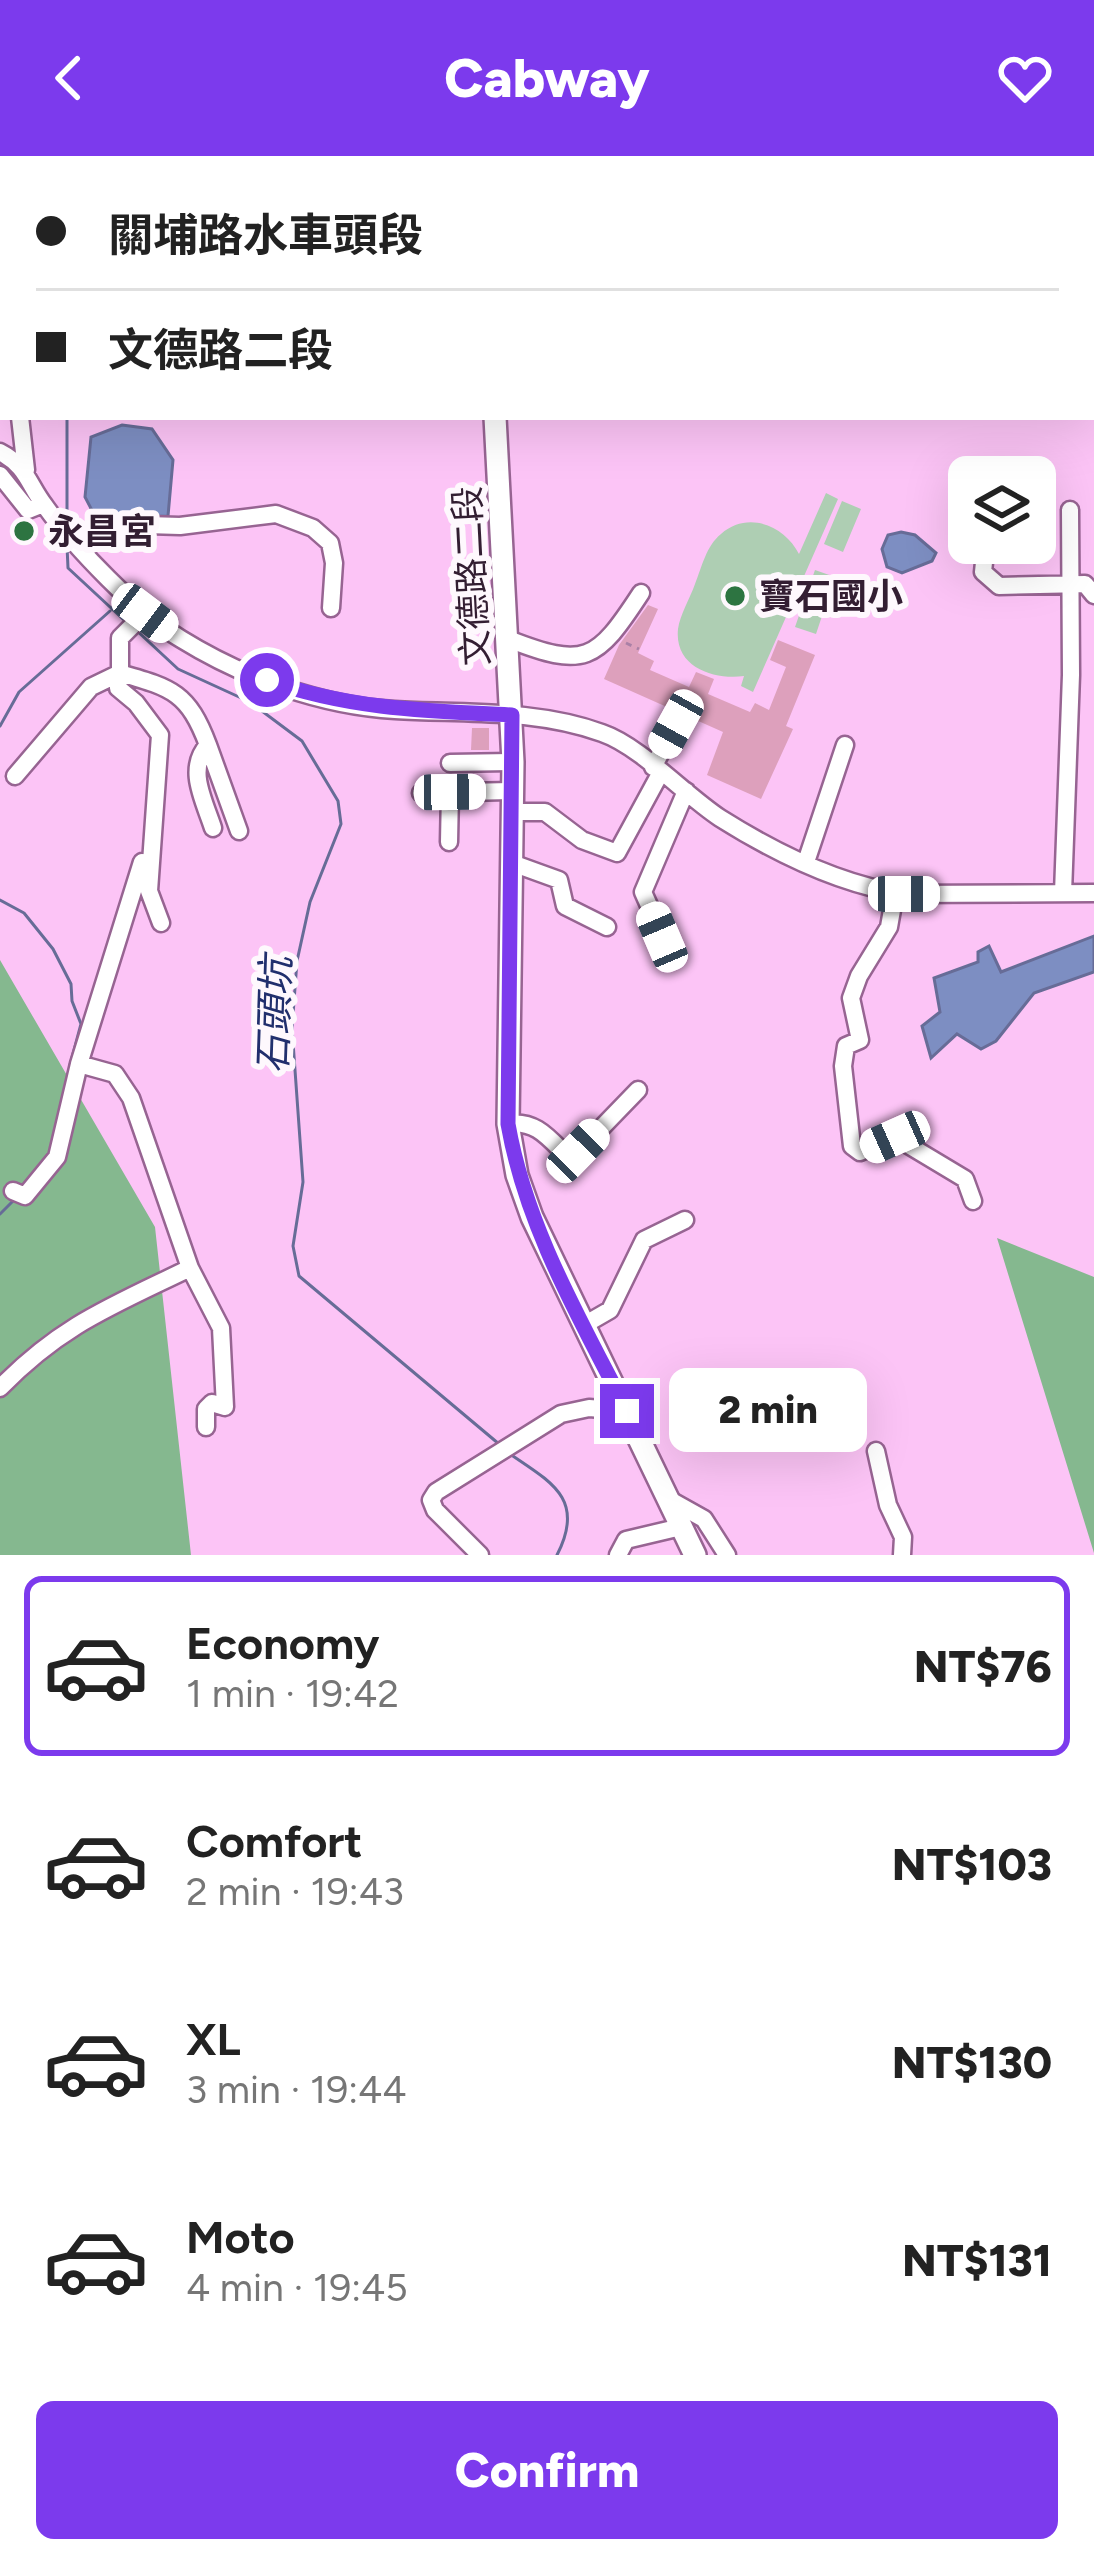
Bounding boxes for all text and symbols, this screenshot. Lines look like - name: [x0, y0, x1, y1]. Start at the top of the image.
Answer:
- icon: back: [36, 45, 102, 111]
- icon: heart: [992, 45, 1058, 111]
- text: Cabway: [444, 46, 650, 111]
- text: 關埔路水車頭段: [108, 208, 423, 262]
- text: 文德路二段: [108, 323, 333, 377]
- map controls: [948, 456, 1056, 564]
- button: layers: [948, 456, 1056, 564]
- street label: 文德路二段: [445, 485, 498, 667]
- place label: 永昌宮: [48, 510, 156, 553]
- marker: 永昌宮: [11, 518, 37, 544]
- place label: 寶石國小: [759, 575, 903, 618]
- car: [105, 577, 185, 649]
- marker: 寶石國小: [722, 583, 748, 609]
- route start: [240, 653, 294, 707]
- car: [643, 684, 709, 764]
- car: [414, 773, 486, 811]
- car: [868, 876, 940, 912]
- car: [631, 897, 693, 977]
- water label: 石頭坑: [249, 951, 300, 1074]
- car: [855, 1106, 935, 1168]
- car: [540, 1113, 616, 1189]
- callout: 2 min: [669, 1369, 867, 1453]
- route end: [600, 1384, 654, 1438]
- text: 2 min: [718, 1386, 818, 1433]
- icon: car: [42, 1612, 150, 1720]
- text: Economy: [186, 1616, 379, 1670]
- text: NT$76: [914, 1639, 1052, 1693]
- text: 1 min · 19:42: [186, 1670, 399, 1717]
- icon: car: [42, 1810, 150, 1918]
- text: Comfort: [186, 1814, 362, 1868]
- text: NT$103: [892, 1837, 1052, 1891]
- text: 2 min · 19:43: [186, 1868, 404, 1915]
- icon: car: [42, 2008, 150, 2116]
- text: XL: [186, 2012, 241, 2066]
- text: NT$130: [892, 2035, 1052, 2089]
- text: 3 min · 19:44: [186, 2066, 407, 2113]
- icon: car: [42, 2206, 150, 2314]
- text: Moto: [186, 2210, 295, 2264]
- text: NT$131: [902, 2233, 1052, 2287]
- text: 4 min · 19:45: [186, 2264, 408, 2311]
- button: Confirm: [36, 2401, 1058, 2539]

